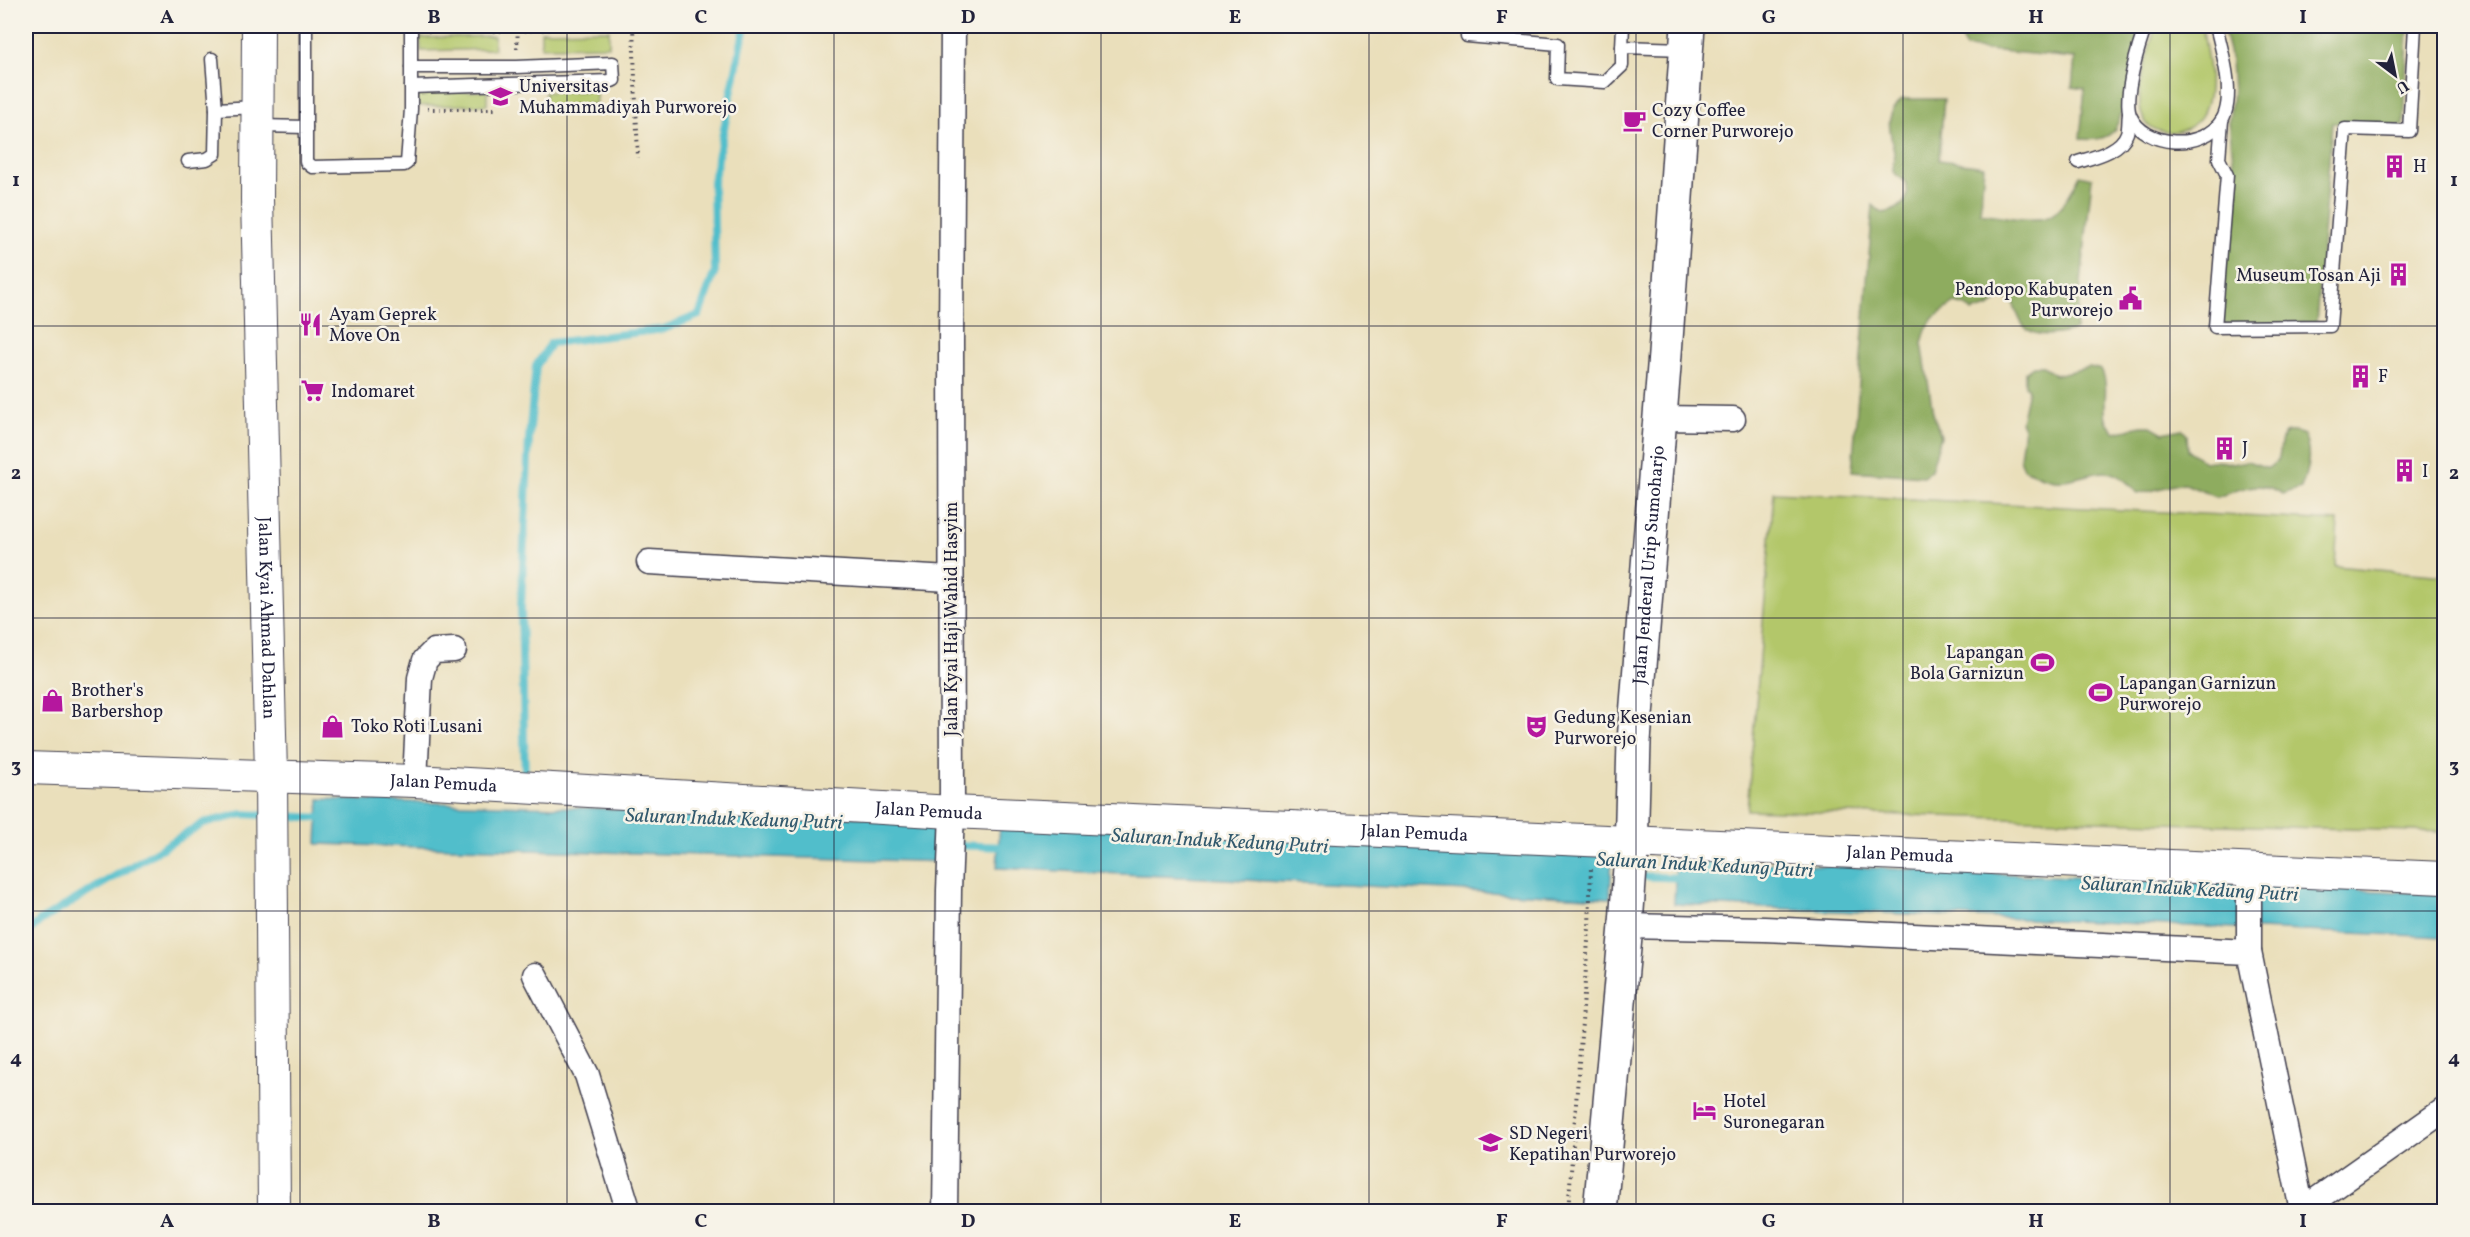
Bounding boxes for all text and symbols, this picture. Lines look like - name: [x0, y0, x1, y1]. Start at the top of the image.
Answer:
- text: A: [160, 4, 174, 32]
- text: B: [427, 4, 441, 32]
- text: C: [695, 4, 708, 32]
- text: D: [961, 4, 975, 32]
- text: E: [1229, 4, 1241, 32]
- text: F: [1496, 4, 1508, 32]
- text: G: [1762, 4, 1776, 32]
- text: H: [2028, 4, 2044, 32]
- text: I: [2299, 4, 2307, 32]
- north arrow: [2365, 45, 2425, 105]
- text: U: [2391, 74, 2412, 98]
- place label: Universitas Muhammadiyah Purworejo: [519, 75, 737, 121]
- school or university icon: Universitas Muhammadiyah Purworejo: [488, 83, 514, 109]
- place label: Cozy Coffee Corner Purworejo: [1652, 99, 1794, 145]
- cafe icon: Cozy Coffee Corner Purworejo: [1621, 107, 1647, 133]
- building icon: H: [2382, 153, 2408, 179]
- place label: H: [2413, 155, 2427, 180]
- text: 1: [12, 167, 20, 195]
- text: 1: [2450, 167, 2458, 195]
- building icon: Museum Tosan Aji: [2386, 262, 2412, 288]
- place label: Museum Tosan Aji: [2236, 264, 2381, 289]
- place label: Pendopo Kabupaten Purworejo: [1955, 278, 2113, 324]
- public building icon: Pendopo Kabupaten Purworejo: [2118, 286, 2144, 312]
- place label: Ayam Geprek Move On: [329, 303, 437, 349]
- restaurant icon: Ayam Geprek Move On: [298, 311, 324, 337]
- building icon: F: [2347, 363, 2373, 389]
- place label: F: [2378, 365, 2388, 390]
- supermarket icon: Indomaret: [300, 378, 326, 404]
- place label: Indomaret: [331, 380, 415, 405]
- building icon: J: [2211, 435, 2237, 461]
- place label: J: [2242, 437, 2248, 462]
- street label: Jalan Jenderal Urip Sumoharjo: [1628, 445, 1672, 685]
- building icon: I: [2391, 458, 2417, 484]
- text: 2: [11, 460, 21, 488]
- place label: I: [2422, 460, 2428, 485]
- text: 2: [2449, 460, 2459, 488]
- street label: Jalan Kyai Haji Wahid Hasyim: [940, 501, 965, 736]
- street label: Jalan Kyai Ahmad Dahlan: [251, 516, 281, 720]
- place label: Lapangan Bola Garnizun: [1910, 641, 2024, 687]
- sports icon: Lapangan Bola Garnizun: [2029, 649, 2055, 675]
- place label: Lapangan Garnizun Purworejo: [2119, 672, 2277, 718]
- place label: Brother's Barbershop: [71, 679, 163, 725]
- sports icon: Lapangan Garnizun Purworejo: [2088, 680, 2114, 706]
- shop icon: Brother's Barbershop: [40, 687, 66, 713]
- place label: Gedung Kesenian Purworejo: [1554, 706, 1692, 752]
- shop icon: Toko Roti Lusani: [320, 713, 346, 739]
- theatre icon: Gedung Kesenian Purworejo: [1523, 714, 1549, 740]
- place label: Toko Roti Lusani: [351, 715, 482, 740]
- text: 3: [11, 753, 21, 781]
- text: 3: [2449, 753, 2459, 781]
- street label: Jalan Pemuda: [390, 769, 498, 800]
- street label: Jalan Pemuda: [874, 797, 983, 827]
- water label: Saluran Induk Kedung Putri: [625, 802, 844, 838]
- street label: Jalan Pemuda: [1360, 819, 1469, 849]
- water label: Saluran Induk Kedung Putri: [1111, 822, 1330, 862]
- street label: Jalan Pemuda: [1846, 841, 1954, 870]
- water label: Saluran Induk Kedung Putri: [1596, 846, 1815, 886]
- water label: Saluran Induk Kedung Putri: [2081, 870, 2300, 910]
- text: 4: [10, 1045, 22, 1073]
- text: 4: [2448, 1045, 2460, 1073]
- place label: Hotel Suronegaran: [1723, 1090, 1825, 1136]
- hotel icon: Hotel Suronegaran: [1692, 1098, 1718, 1124]
- place label: SD Negeri Kepatihan Purworejo: [1509, 1122, 1676, 1168]
- school or university icon: SD Negeri Kepatihan Purworejo: [1478, 1130, 1504, 1156]
- text: A: [160, 1208, 174, 1236]
- text: B: [427, 1208, 441, 1236]
- text: C: [695, 1208, 708, 1236]
- text: D: [961, 1208, 975, 1236]
- text: E: [1229, 1208, 1241, 1236]
- text: F: [1496, 1208, 1508, 1236]
- text: G: [1762, 1208, 1776, 1236]
- text: H: [2028, 1208, 2044, 1236]
- text: I: [2299, 1208, 2307, 1236]

